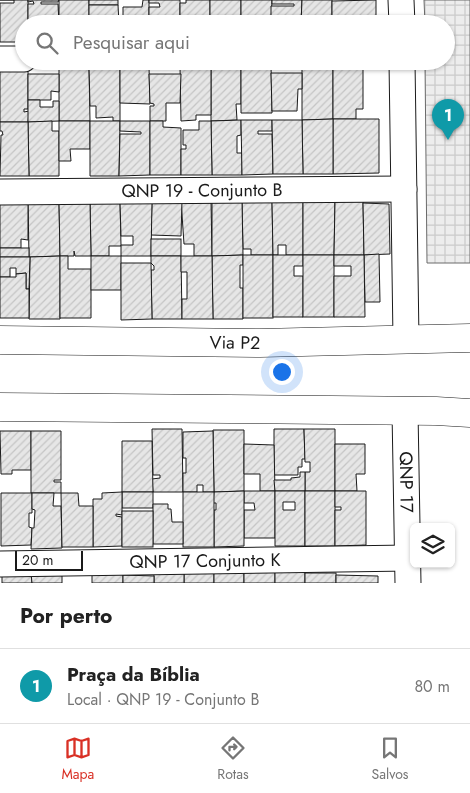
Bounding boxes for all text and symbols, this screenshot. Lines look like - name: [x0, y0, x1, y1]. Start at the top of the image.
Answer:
- search box: [15, 15, 455, 70]
- icon: search: [33, 29, 61, 57]
- text: Pesquisar aqui: [73, 29, 190, 56]
- pin: 1: [432, 99, 464, 140]
- street label: QNP 19 - Conjunto B: [121, 177, 283, 204]
- street label: Via P2: [209, 329, 261, 356]
- your location: [269, 359, 295, 385]
- street label: QNP 17: [393, 451, 420, 513]
- map controls: [410, 523, 455, 568]
- button: layers: [410, 523, 455, 568]
- street label: QNP 17 Conjunto K: [129, 547, 282, 575]
- scale bar: [15, 548, 82, 571]
- text: 20 m: [22, 550, 54, 570]
- text: Por perto: [20, 601, 112, 631]
- text: Praça da Bíblia: [67, 661, 200, 688]
- text: 1: [32, 675, 40, 698]
- text: 80 m: [414, 675, 450, 698]
- text: Local · QNP 19 - Conjunto B: [67, 688, 260, 711]
- tab: Mapa: [62, 734, 94, 784]
- tab: Rotas: [217, 734, 249, 784]
- tab: Salvos: [372, 734, 408, 784]

